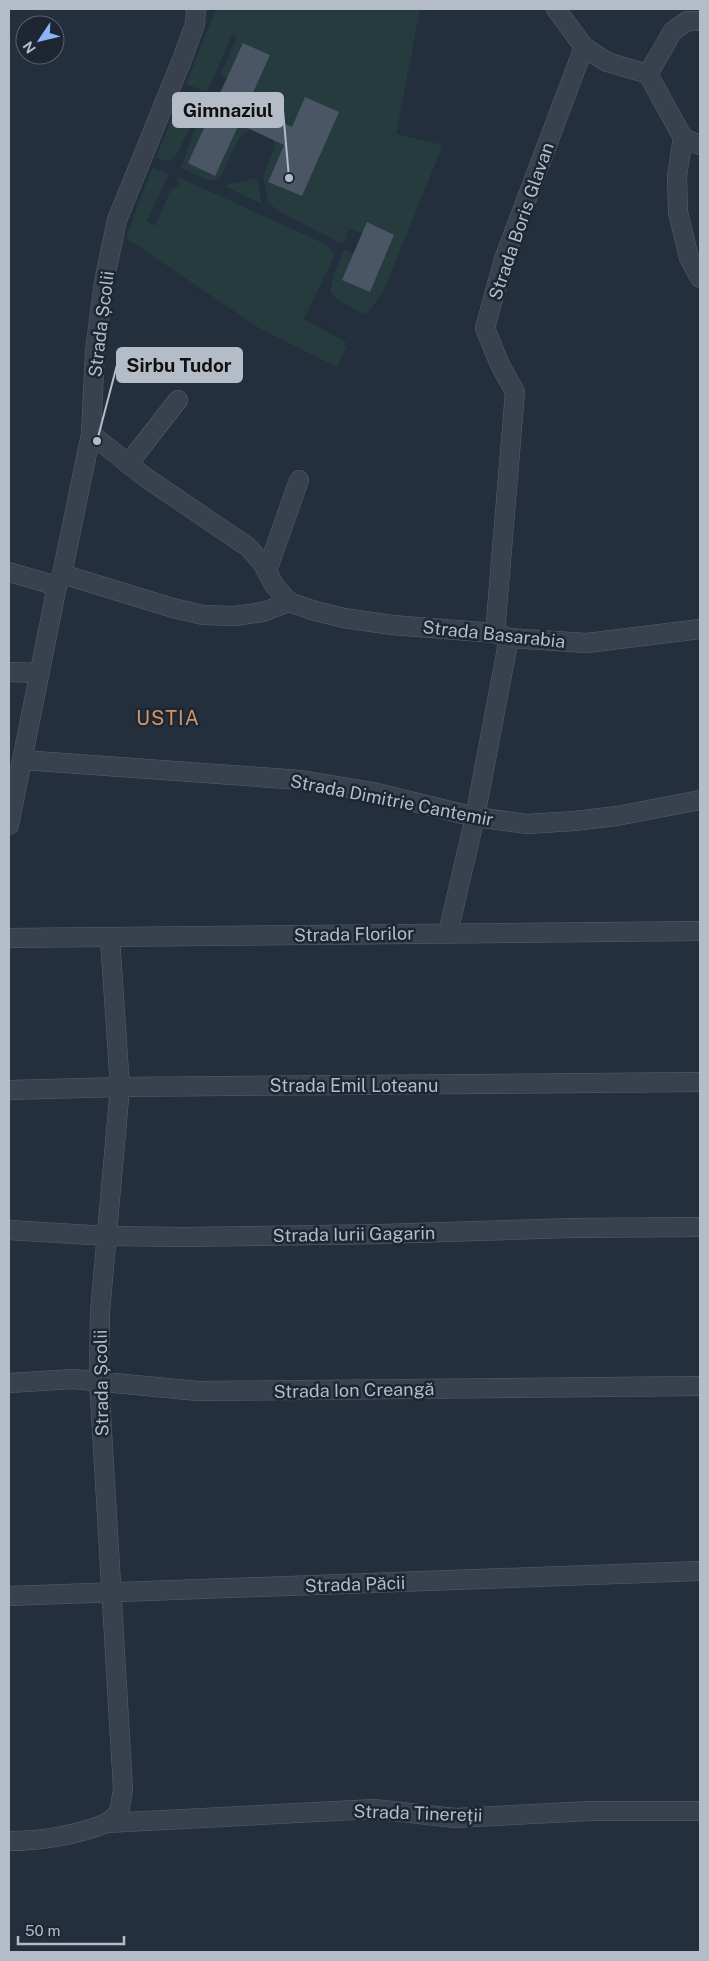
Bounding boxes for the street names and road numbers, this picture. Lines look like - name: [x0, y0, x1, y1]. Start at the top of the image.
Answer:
- street label: Strada Boris Glavan: [484, 140, 558, 302]
- street label: Strada Școlii: [84, 270, 118, 378]
- street label: Strada Basarabia: [422, 616, 566, 652]
- street label: Strada Dimitrie Cantemir: [288, 770, 496, 830]
- street label: Strada Florilor: [294, 922, 414, 946]
- street label: Strada Emil Loteanu: [270, 1075, 438, 1096]
- street label: Strada Iurii Gagarin: [273, 1222, 435, 1246]
- street label: Strada Școlii: [90, 1329, 112, 1437]
- street label: Strada Ion Creangă: [273, 1378, 435, 1402]
- street label: Strada Păcii: [304, 1572, 406, 1596]
- street label: Strada Tinereții: [353, 1800, 483, 1826]

